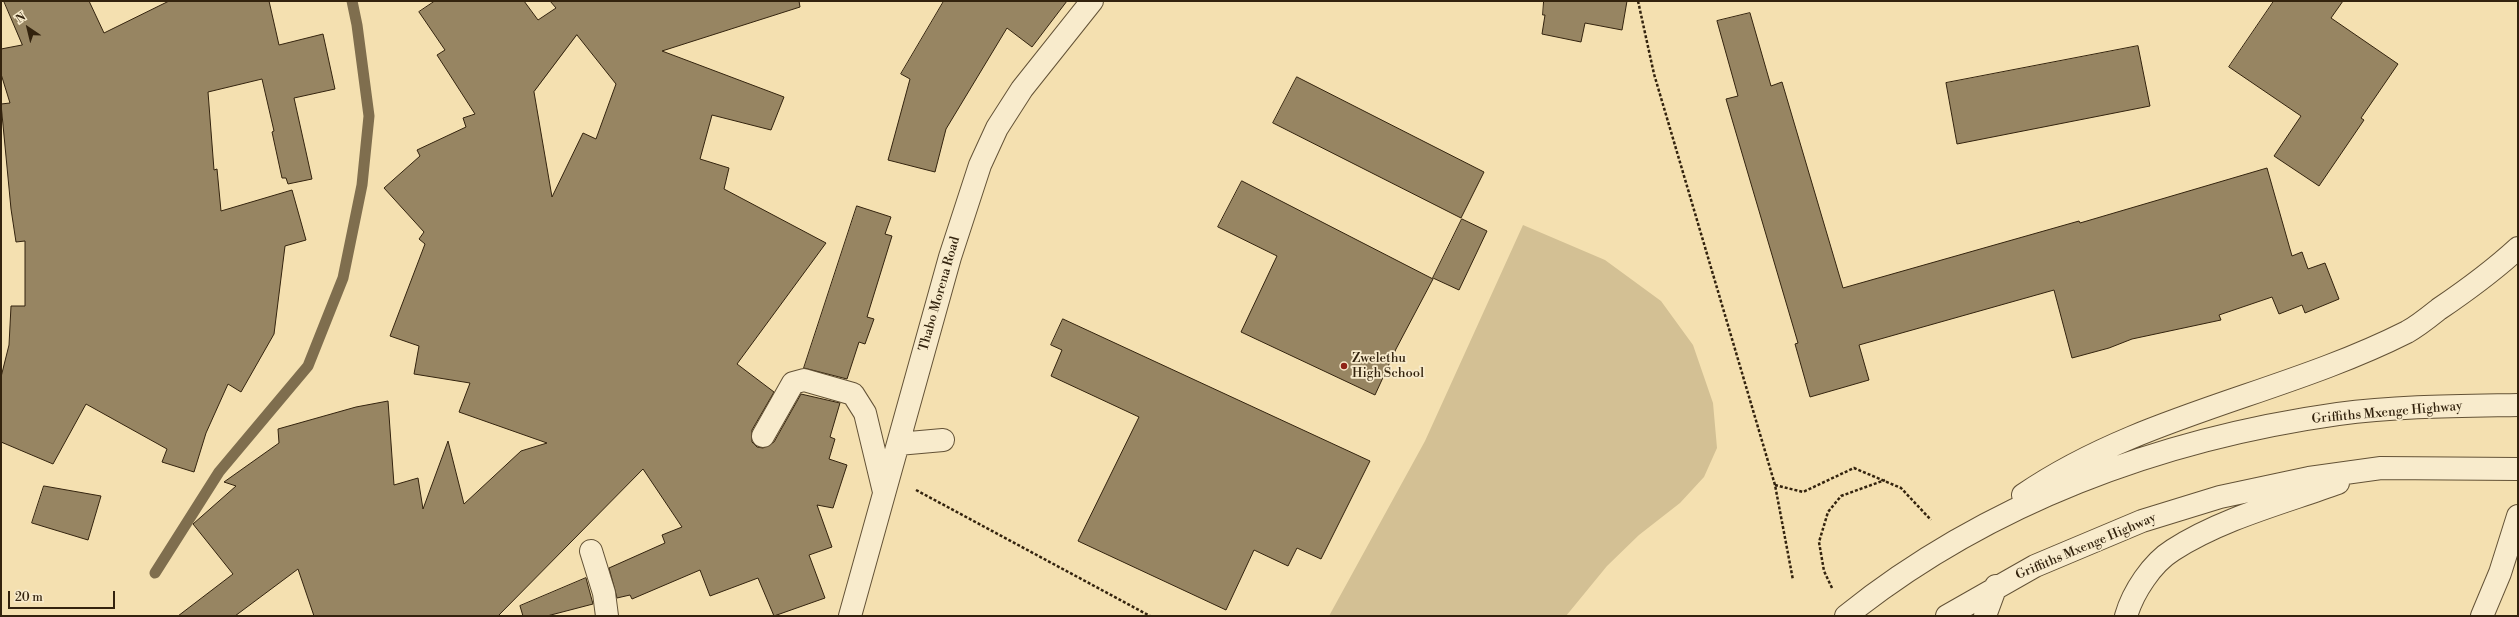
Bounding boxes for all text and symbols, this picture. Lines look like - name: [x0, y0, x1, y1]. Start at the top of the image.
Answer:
- north arrow: [8, 8, 48, 48]
- text: N: [14, 10, 29, 26]
- street label: Thabo Morena Road: [916, 235, 964, 353]
- place label: Zwelethu High School: [1352, 351, 1424, 382]
- marker: Zwelethu High School: [1339, 361, 1349, 371]
- street label: Griffiths Mxenge Highway: [2311, 399, 2463, 427]
- street label: Griffiths Mxenge Highway: [2013, 510, 2159, 584]
- scale bar: [10, 583, 117, 609]
- text: 20 m: [15, 590, 43, 605]

